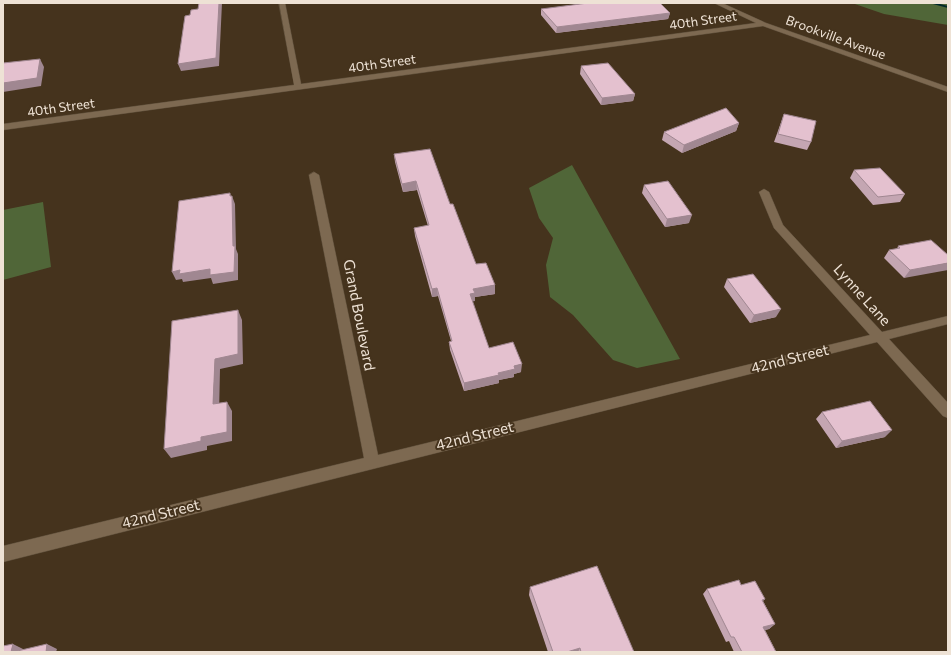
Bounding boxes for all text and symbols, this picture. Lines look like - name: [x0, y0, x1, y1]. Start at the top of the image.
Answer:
- street label: 40th Street: [668, 7, 738, 33]
- street label: Brookville Avenue: [784, 11, 888, 63]
- street label: 40th Street: [347, 50, 417, 76]
- street label: 40th Street: [26, 94, 96, 120]
- street label: Grand Boulevard: [340, 258, 380, 372]
- street label: Lynne Lane: [830, 260, 895, 329]
- street label: 42nd Street: [749, 340, 831, 376]
- street label: 42nd Street: [434, 417, 516, 453]
- street label: 42nd Street: [120, 495, 202, 531]

